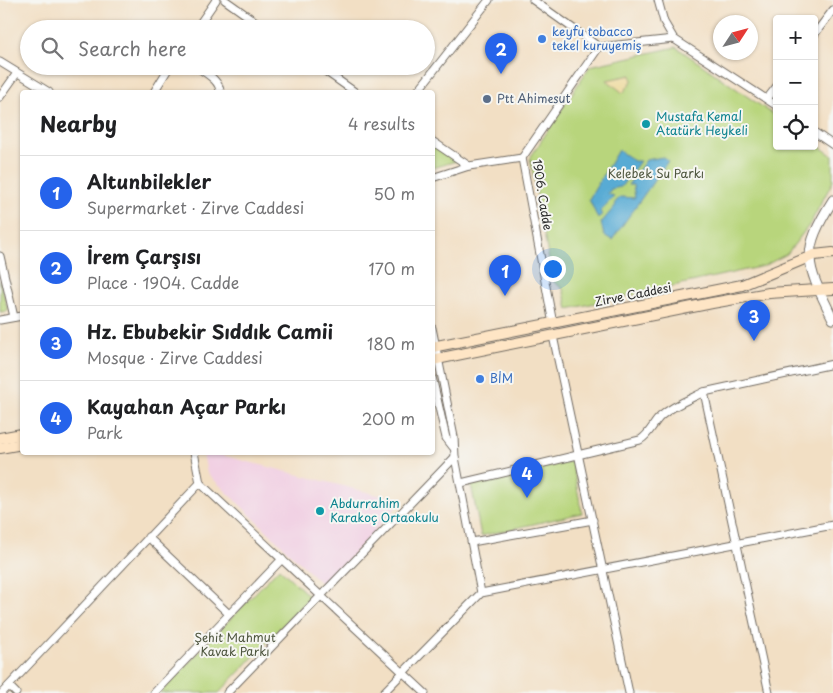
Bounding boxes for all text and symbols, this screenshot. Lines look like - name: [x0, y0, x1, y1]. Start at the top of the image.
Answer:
- north arrow: [713, 15, 758, 60]
- map controls: [773, 15, 818, 150]
- button: +: [773, 15, 818, 60]
- search box: [20, 20, 435, 75]
- place label: keyfu tobacco tekel kuruyemiş: [552, 22, 642, 54]
- pin: 2: [485, 33, 517, 74]
- marker: keyfu tobacco tekel kuruyemiş: [536, 33, 548, 45]
- icon: search: [38, 34, 66, 62]
- text: Search here: [78, 34, 187, 62]
- button: −: [773, 60, 818, 105]
- place label: Ptt Ahimesut: [497, 89, 571, 107]
- marker: Ptt Ahimesut: [481, 93, 493, 105]
- button: locate: [773, 105, 818, 150]
- text: Nearby: [40, 107, 117, 139]
- place label: Mustafa Kemal Atatürk Heykeli: [656, 107, 748, 139]
- text: 4 results: [348, 111, 415, 135]
- marker: Mustafa Kemal Atatürk Heykeli: [640, 118, 652, 130]
- street label: 1906. Cadde: [529, 158, 557, 232]
- park label: Kelebek Su Parkı: [608, 164, 704, 182]
- text: Altunbilekler: [87, 167, 211, 195]
- text: 1: [52, 181, 60, 205]
- text: 50 m: [374, 181, 415, 205]
- text: Supermarket · Zirve Caddesi: [87, 195, 304, 219]
- text: İrem Çarşısı: [87, 242, 201, 270]
- pin: 1: [489, 255, 521, 296]
- text: 2: [50, 256, 62, 280]
- text: 170 m: [369, 256, 415, 280]
- your location: [540, 256, 566, 282]
- text: Place · 1904. Cadde: [87, 270, 239, 294]
- street label: Zirve Caddesi: [593, 278, 673, 310]
- pin: 3: [738, 300, 770, 341]
- text: Hz. Ebubekir Sıddık Camii: [87, 317, 333, 345]
- text: 3: [51, 331, 61, 355]
- text: 180 m: [367, 331, 415, 355]
- text: Mosque · Zirve Caddesi: [87, 345, 263, 369]
- place label: BİM: [490, 369, 513, 387]
- marker: BİM: [474, 373, 486, 385]
- text: Kayahan Açar Parkı: [87, 392, 286, 420]
- text: 4: [51, 406, 61, 430]
- text: 200 m: [362, 406, 415, 430]
- text: Park: [87, 420, 123, 444]
- pin: 4: [511, 457, 543, 498]
- place label: Abdurrahim Karakoç Ortaokulu: [330, 494, 439, 526]
- marker: Abdurrahim Karakoç Ortaokulu: [314, 505, 326, 517]
- park label: Şehit Mahmut Kavak Parkı: [194, 628, 276, 660]

